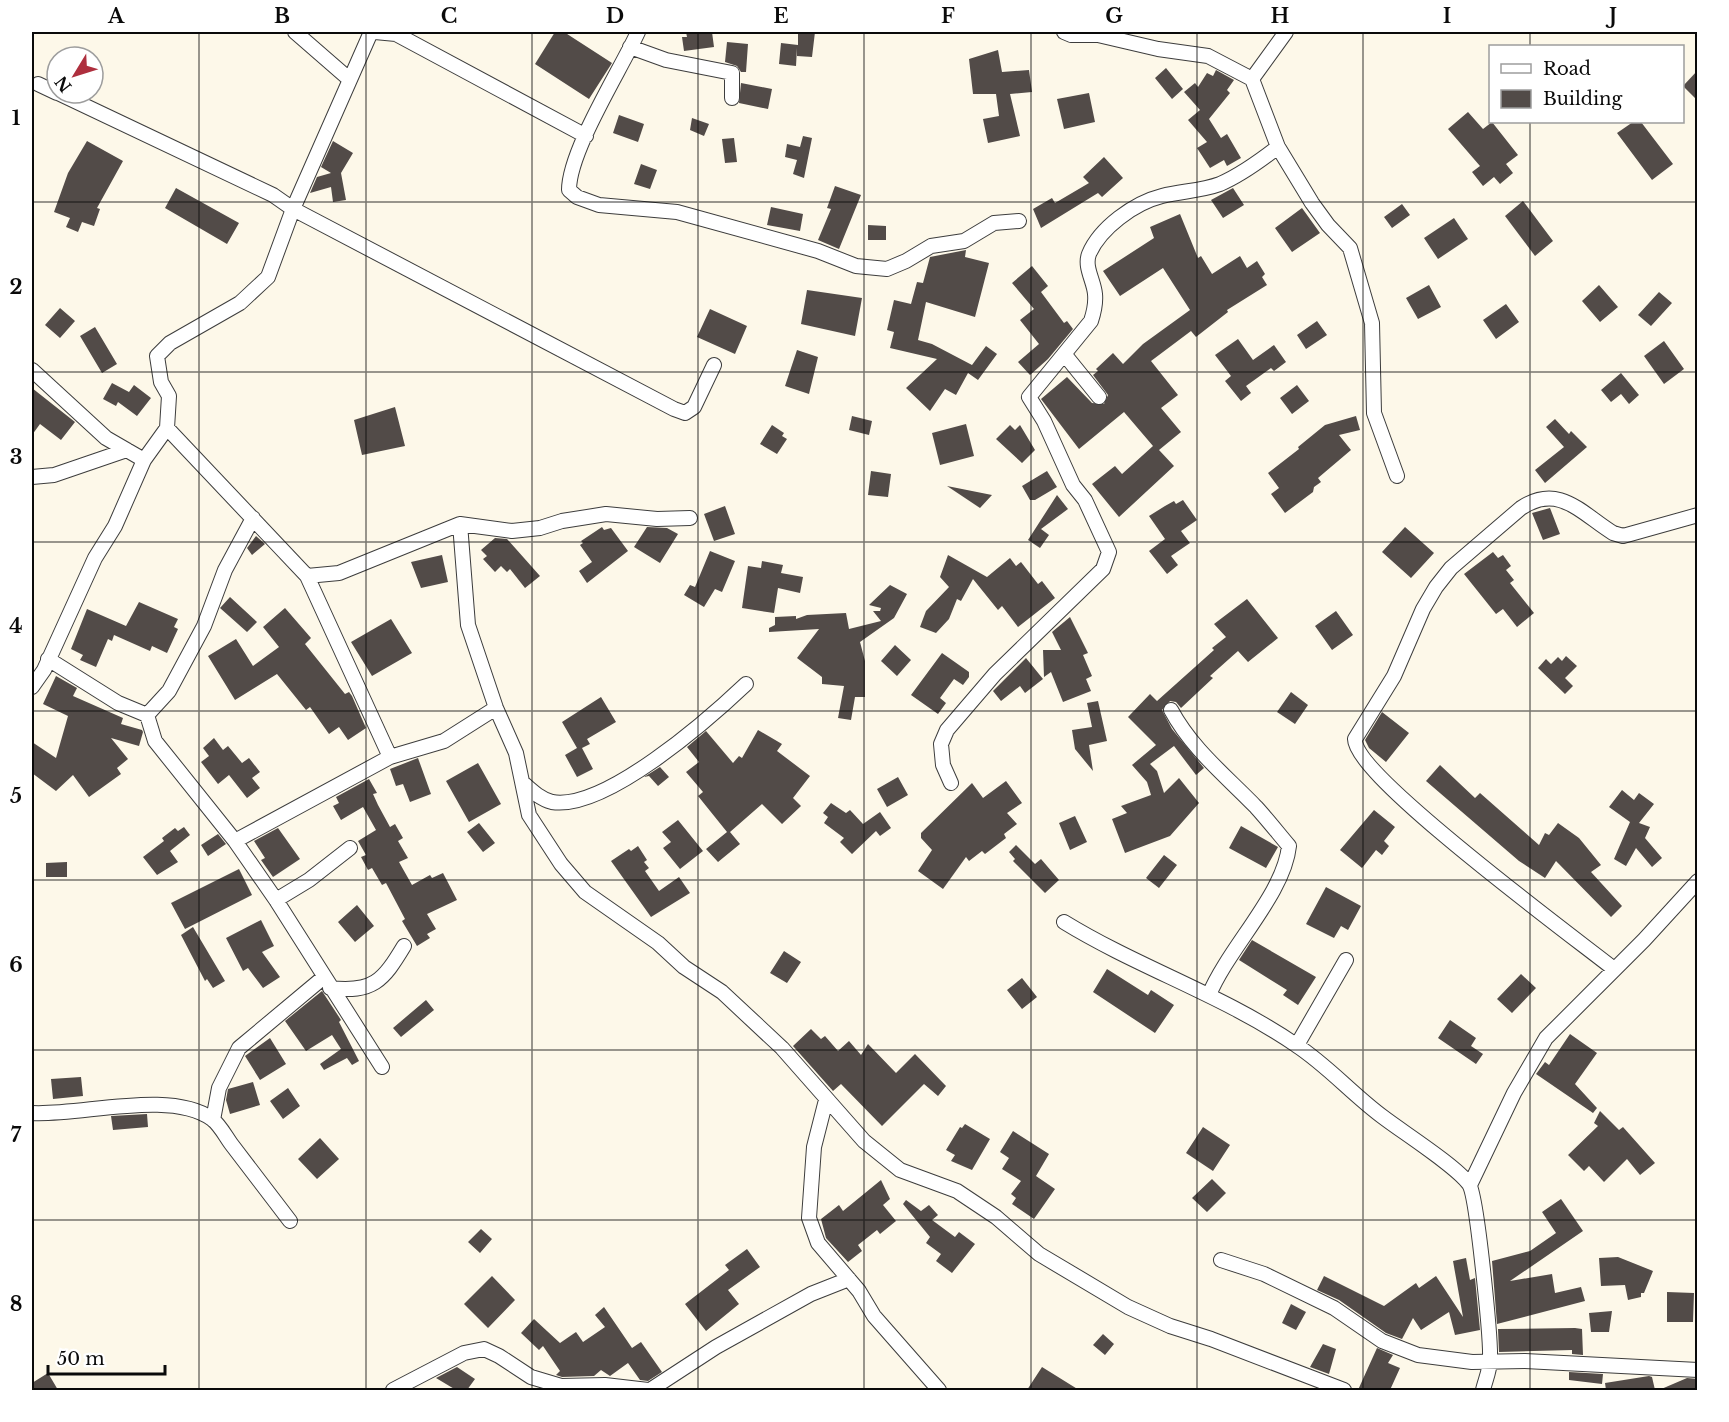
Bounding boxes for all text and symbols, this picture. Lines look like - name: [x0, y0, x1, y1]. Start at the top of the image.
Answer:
- text: A: [107, 4, 125, 28]
- text: B: [274, 4, 290, 28]
- text: C: [441, 4, 457, 28]
- text: D: [606, 4, 624, 28]
- text: E: [773, 4, 789, 28]
- text: F: [941, 4, 955, 28]
- text: G: [1105, 4, 1123, 28]
- text: H: [1271, 4, 1290, 28]
- text: I: [1443, 4, 1451, 28]
- text: J: [1605, 4, 1617, 28]
- north arrow: [45, 45, 105, 105]
- legend: [1489, 45, 1684, 123]
- text: Road: [1543, 58, 1591, 80]
- text: N: [51, 72, 76, 96]
- text: Building: [1543, 88, 1622, 110]
- text: 1: [12, 106, 21, 130]
- text: 2: [9, 275, 23, 299]
- text: 3: [10, 445, 22, 469]
- text: 4: [9, 614, 23, 638]
- text: 5: [10, 784, 22, 808]
- text: 6: [9, 953, 23, 977]
- text: 7: [11, 1123, 22, 1147]
- text: 8: [10, 1292, 22, 1316]
- scale bar: [48, 1338, 165, 1376]
- text: 50 m: [57, 1348, 105, 1370]

